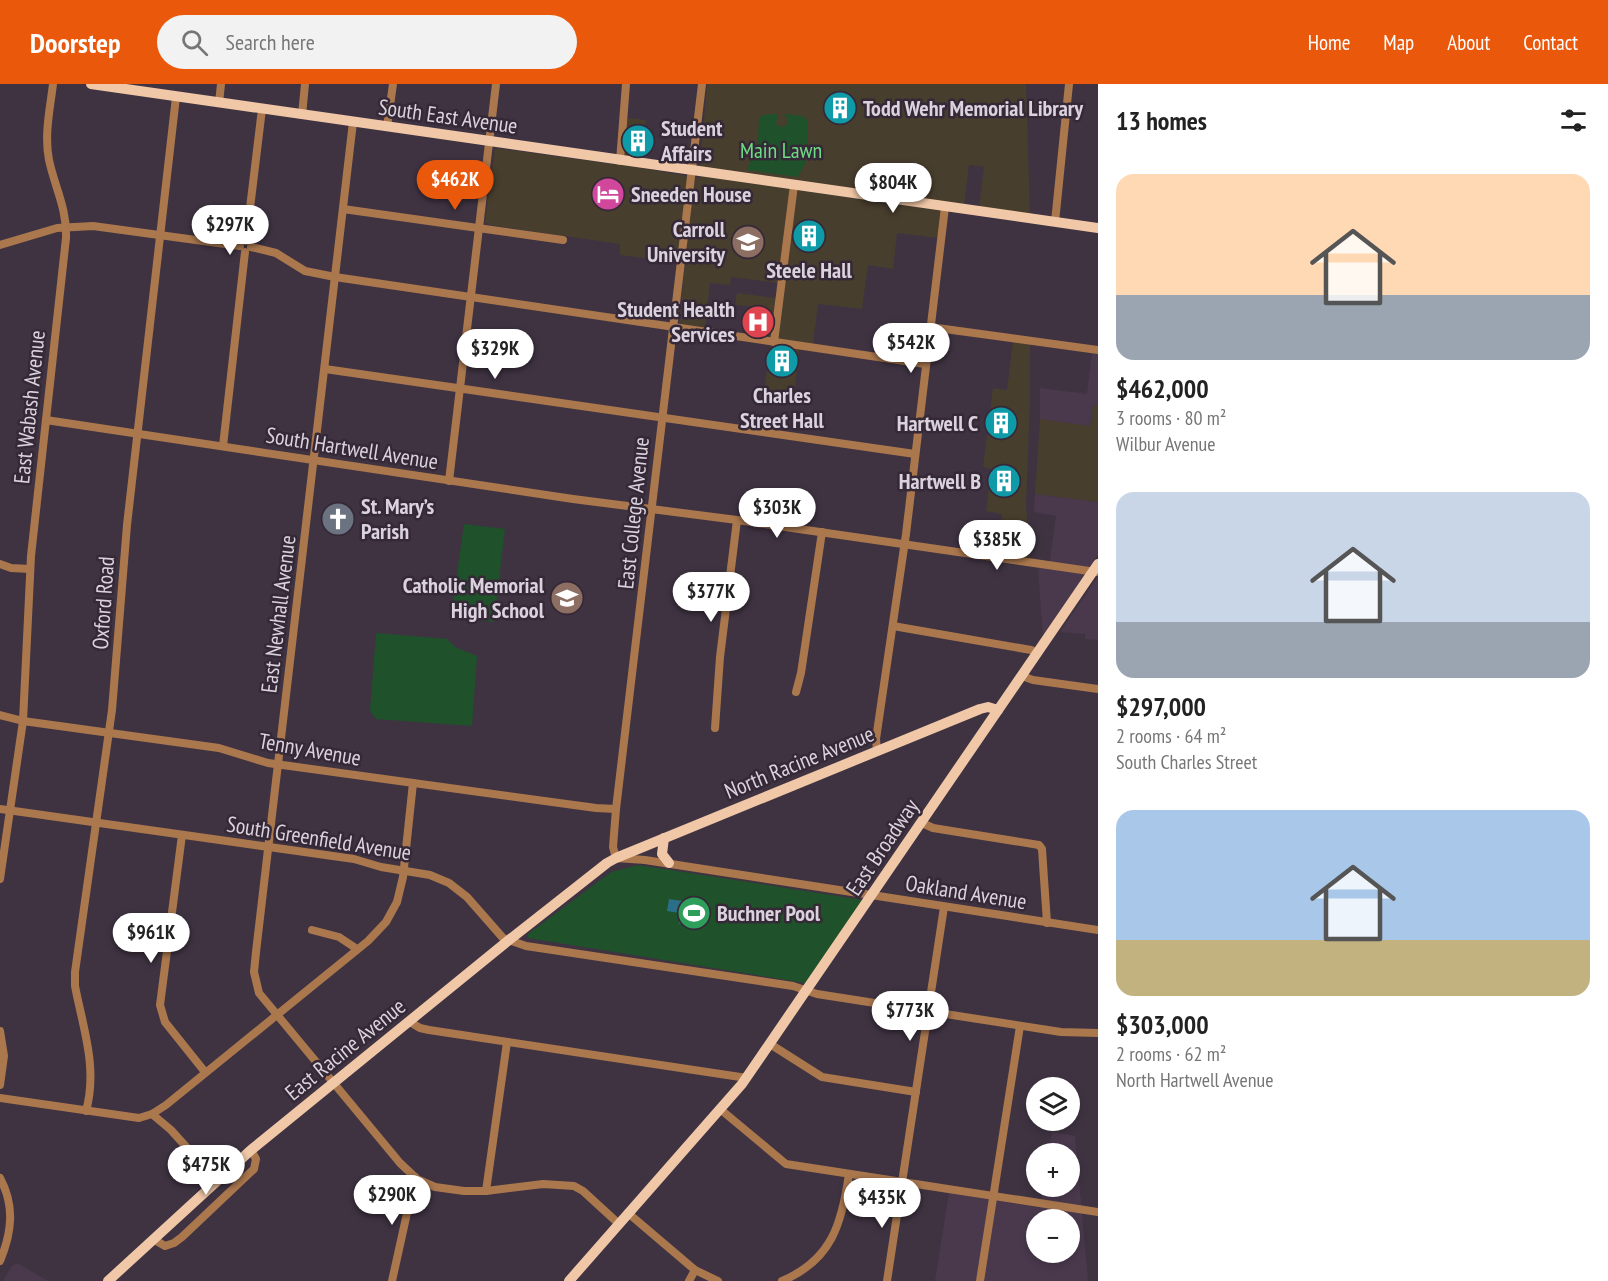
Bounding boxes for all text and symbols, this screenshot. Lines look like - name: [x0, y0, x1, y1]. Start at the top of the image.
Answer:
- search box: [157, 15, 577, 69]
- text: Doorstep: [30, 24, 121, 61]
- icon: search: [178, 26, 211, 59]
- text: Search here: [226, 28, 315, 56]
- text: Home: [1308, 29, 1350, 56]
- text: Map: [1383, 29, 1414, 56]
- text: About: [1447, 29, 1490, 56]
- text: Contact: [1523, 29, 1578, 56]
- building icon: Todd Wehr Memorial Library: [822, 90, 858, 126]
- street label: South East Avenue: [377, 92, 519, 140]
- place label: Todd Wehr Memorial Library: [863, 94, 1084, 122]
- text: 13 homes: [1116, 104, 1207, 137]
- icon: filters: [1557, 104, 1590, 137]
- place label: Student Affairs: [660, 114, 723, 167]
- building icon: Student Affairs: [620, 123, 656, 159]
- park label: Main Lawn: [740, 136, 822, 164]
- pin: $462K: [413, 160, 497, 211]
- pin: $804K: [851, 163, 935, 214]
- text: $462K: [431, 166, 479, 192]
- text: $804K: [869, 169, 917, 195]
- hotel icon: Sneeden House: [590, 176, 626, 212]
- place label: Sneeden House: [631, 180, 751, 208]
- pin: $297K: [188, 205, 272, 256]
- text: $297K: [206, 211, 254, 237]
- icon: home: [1299, 213, 1407, 321]
- place label: Carroll University: [647, 215, 726, 268]
- building icon: Steele Hall: [791, 218, 827, 254]
- school or university icon: Carroll University: [730, 224, 766, 260]
- place label: Steele Hall: [766, 256, 852, 284]
- place label: Student Health Services: [617, 295, 735, 348]
- hospital icon: Student Health Services: [740, 304, 776, 340]
- pin: $542K: [869, 323, 953, 374]
- street label: East Wabash Avenue: [7, 329, 51, 485]
- pin: $329K: [453, 329, 537, 380]
- text: $542K: [887, 329, 935, 355]
- text: $329K: [471, 335, 519, 361]
- building icon: Charles Street Hall: [764, 343, 800, 379]
- text: $462,000: [1116, 372, 1209, 405]
- place label: Charles Street Hall: [740, 381, 825, 434]
- building icon: Hartwell C: [983, 405, 1019, 441]
- text: 3 rooms · 80 m²: [1116, 405, 1226, 431]
- place label: Hartwell C: [897, 409, 978, 437]
- street label: South Hartwell Avenue: [264, 421, 440, 475]
- text: Wilbur Avenue: [1116, 431, 1216, 457]
- street label: East College Avenue: [611, 436, 655, 590]
- building icon: Hartwell B: [986, 463, 1022, 499]
- place label: Hartwell B: [899, 467, 981, 495]
- pin: $303K: [735, 488, 819, 539]
- place label: St. Mary’s Parish: [361, 492, 435, 545]
- text: $303K: [753, 494, 801, 520]
- church icon: St. Mary’s Parish: [320, 501, 356, 537]
- pin: $385K: [955, 520, 1039, 571]
- text: $385K: [973, 526, 1021, 552]
- icon: home: [1299, 531, 1407, 639]
- street label: East Newhall Avenue: [254, 534, 302, 694]
- street label: Oxford Road: [86, 555, 120, 651]
- place label: Catholic Memorial High School: [403, 571, 545, 624]
- pin: $377K: [669, 572, 753, 623]
- text: $377K: [687, 578, 735, 604]
- school or university icon: Catholic Memorial High School: [549, 580, 585, 616]
- text: $297,000: [1116, 690, 1206, 723]
- street label: North Racine Avenue: [720, 719, 878, 805]
- text: 2 rooms · 64 m²: [1116, 723, 1226, 749]
- street label: Tenny Avenue: [257, 726, 363, 772]
- text: South Charles Street: [1116, 749, 1257, 775]
- street label: East Broadway: [839, 793, 925, 901]
- street label: South Greenfield Avenue: [225, 810, 413, 866]
- icon: home: [1299, 849, 1407, 957]
- street label: Oakland Avenue: [903, 869, 1029, 915]
- sports icon: Buchner Pool: [676, 895, 712, 931]
- place label: Buchner Pool: [717, 899, 821, 927]
- pin: $961K: [109, 913, 193, 964]
- text: $961K: [127, 919, 175, 945]
- pin: $773K: [868, 991, 952, 1042]
- street label: East Racine Avenue: [279, 992, 411, 1106]
- text: $773K: [886, 997, 934, 1023]
- text: $303,000: [1116, 1008, 1209, 1041]
- text: 2 rooms · 62 m²: [1116, 1041, 1226, 1067]
- text: North Hartwell Avenue: [1116, 1067, 1274, 1093]
- map controls: [1026, 1077, 1080, 1263]
- button: layers: [1026, 1077, 1080, 1131]
- button: +: [1026, 1143, 1080, 1197]
- pin: $475K: [164, 1145, 248, 1196]
- text: $475K: [182, 1151, 230, 1177]
- pin: $290K: [350, 1175, 434, 1226]
- pin: $435K: [840, 1178, 924, 1229]
- text: $290K: [368, 1181, 416, 1207]
- text: $435K: [858, 1184, 906, 1210]
- button: −: [1026, 1209, 1080, 1263]

